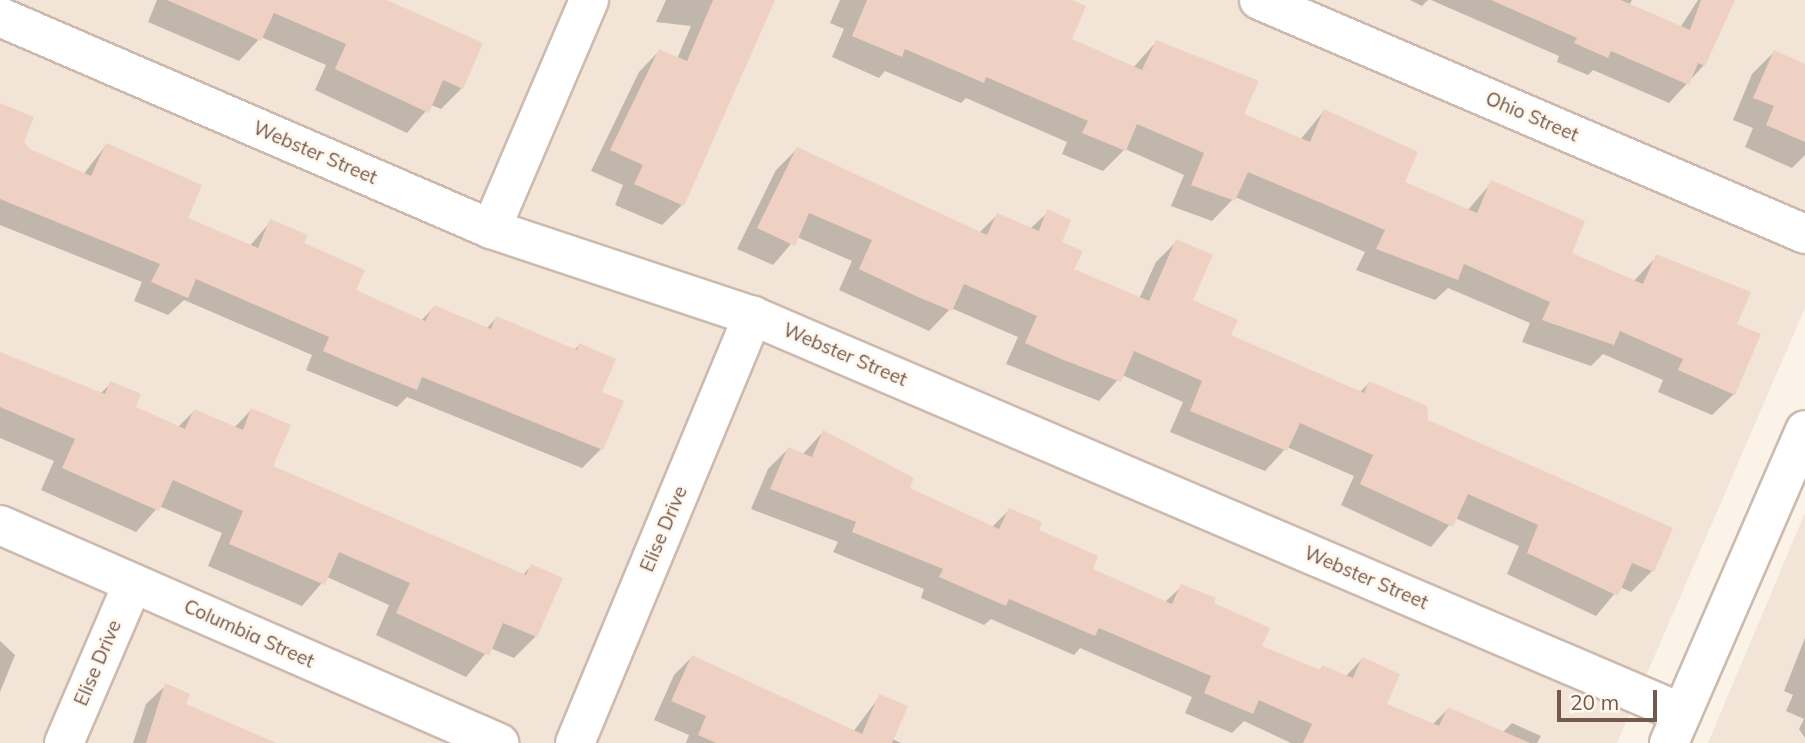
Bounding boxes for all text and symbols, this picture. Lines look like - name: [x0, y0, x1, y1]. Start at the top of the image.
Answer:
- street label: Ohio Street: [1482, 87, 1582, 147]
- street label: Webster Street: [250, 117, 380, 189]
- street label: Webster Street: [780, 319, 910, 391]
- street label: Elise Drive: [636, 483, 692, 575]
- street label: Webster Street: [1301, 542, 1431, 614]
- street label: Columbia Street: [180, 595, 318, 673]
- street label: Elise Drive: [70, 617, 126, 709]
- scale bar: [1560, 676, 1660, 720]
- text: 20 m: [1570, 689, 1619, 715]

